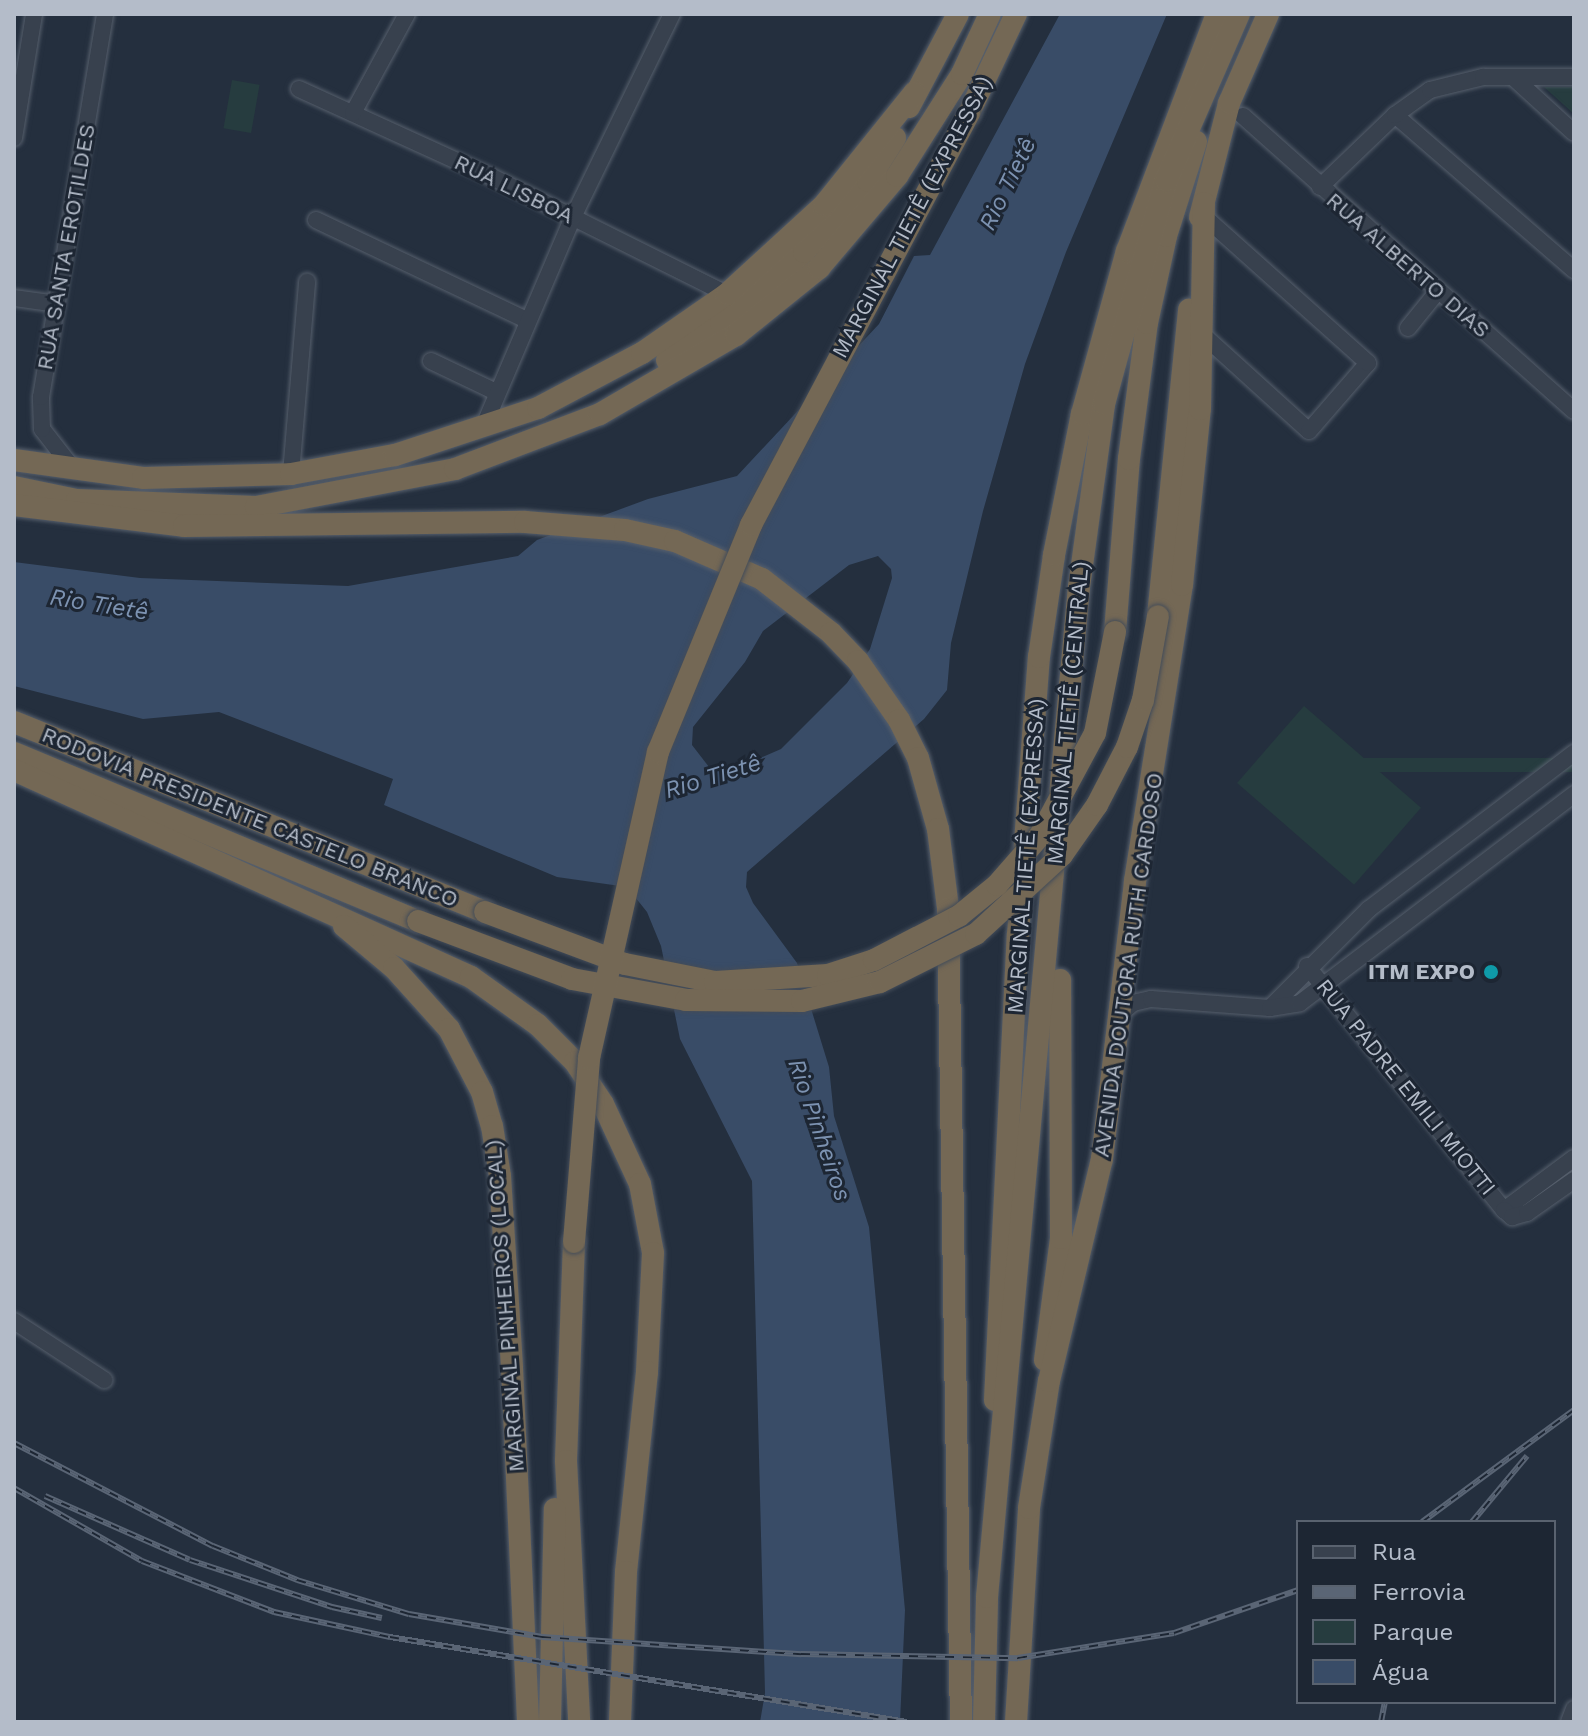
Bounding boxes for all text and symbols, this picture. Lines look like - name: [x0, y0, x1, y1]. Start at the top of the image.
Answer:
- street label: MARGINAL TIETÊ (EXPRESSA): [826, 71, 998, 363]
- street label: RUA SANTA EROTILDES: [31, 121, 101, 373]
- water label: Rio Tietê: [973, 133, 1043, 235]
- street label: RUA LISBOA: [450, 149, 578, 229]
- street label: RUA ALBERTO DIAS: [1320, 186, 1496, 344]
- street label: MARGINAL TIETÊ (CENTRAL): [1042, 560, 1094, 866]
- water label: Rio Tietê: [47, 583, 151, 627]
- street label: MARGINAL TIETÊ (EXPRESSA): [1002, 697, 1050, 1015]
- street label: RODOVIA PRESIDENTE CASTELO BRANCO: [38, 721, 462, 913]
- water label: Rio Tietê: [661, 749, 765, 805]
- street label: AVENIDA DOUTORA RUTH CARDOSO: [1088, 770, 1168, 1160]
- place label: ITM EXPO: [1368, 959, 1475, 985]
- marker: ITM EXPO: [1482, 963, 1500, 981]
- street label: RUA PADRE EMILI MIOTTI: [1310, 973, 1502, 1201]
- water label: Rio Pinheiros: [781, 1055, 857, 1205]
- street label: MARGINAL PINHEIROS (LOCAL): [480, 1139, 530, 1473]
- legend: [1296, 1520, 1556, 1704]
- text: Rua: [1372, 1538, 1416, 1566]
- text: Ferrovia: [1372, 1578, 1465, 1606]
- text: Parque: [1372, 1618, 1453, 1646]
- text: Água: [1372, 1658, 1429, 1686]

